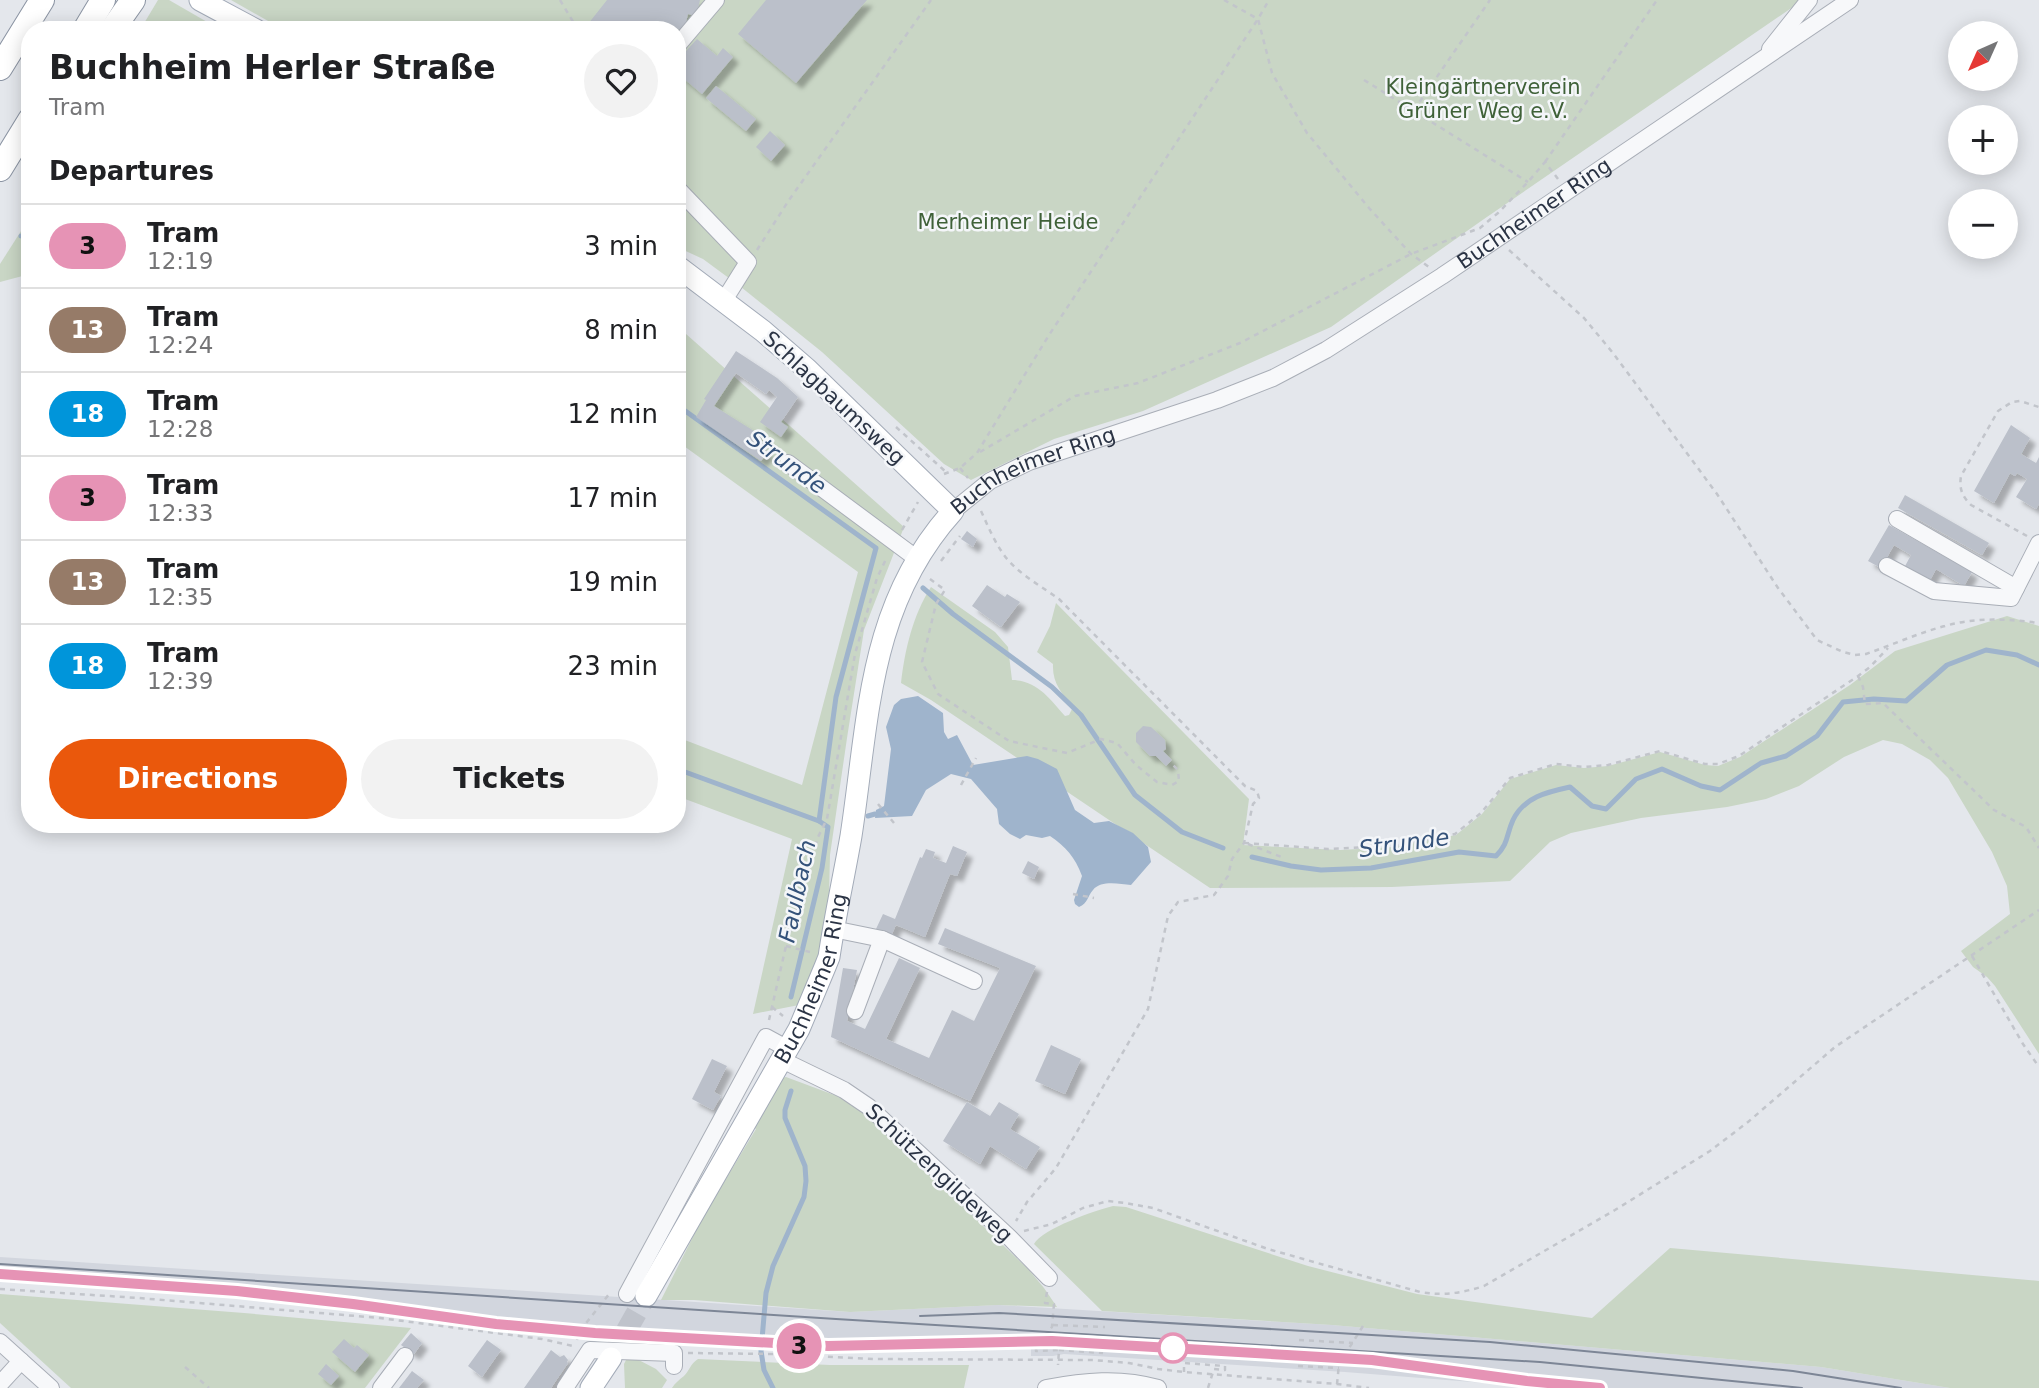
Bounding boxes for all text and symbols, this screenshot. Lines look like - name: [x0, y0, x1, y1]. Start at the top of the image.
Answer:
- north arrow: [1948, 21, 2018, 91]
- map controls: [1948, 21, 2018, 259]
- button: heart: [584, 44, 658, 118]
- text: Buchheim Herler Straße: [49, 48, 496, 87]
- park label: Kleingärtnerverein Grüner Weg e.V.: [1385, 75, 1581, 123]
- text: Tram: [49, 94, 106, 120]
- button: +: [1948, 105, 2018, 175]
- street label: Buchheimer Ring: [1453, 153, 1616, 274]
- text: Departures: [49, 156, 214, 186]
- button: −: [1948, 189, 2018, 259]
- park label: Merheimer Heide: [918, 210, 1098, 234]
- text: Tram: [147, 218, 219, 248]
- text: 3 min: [584, 231, 658, 261]
- text: 3: [79, 232, 96, 260]
- text: 12:19: [147, 248, 213, 274]
- text: Tram: [147, 302, 219, 332]
- text: 8 min: [584, 315, 658, 345]
- text: 13: [71, 316, 104, 344]
- street label: Schlagbaumsweg: [758, 326, 910, 470]
- text: 12:24: [147, 332, 213, 358]
- text: Tram: [147, 386, 219, 416]
- text: 12 min: [568, 399, 658, 429]
- text: 18: [71, 400, 104, 428]
- text: 12:28: [147, 416, 213, 442]
- street label: Buchheimer Ring: [946, 422, 1118, 520]
- water label: Strunde: [743, 425, 831, 499]
- text: Tram: [147, 470, 219, 500]
- text: 17 min: [568, 483, 658, 513]
- text: 3: [79, 484, 96, 512]
- text: 12:33: [147, 500, 213, 526]
- text: Tram: [147, 554, 219, 584]
- text: 19 min: [568, 567, 658, 597]
- text: 13: [71, 568, 104, 596]
- text: 12:35: [147, 584, 213, 610]
- text: Tram: [147, 638, 219, 668]
- text: 23 min: [568, 651, 658, 681]
- text: 18: [71, 652, 104, 680]
- text: 12:39: [147, 668, 213, 694]
- button: Directions: [49, 739, 347, 819]
- button: Tickets: [361, 739, 658, 819]
- water label: Strunde: [1357, 824, 1451, 862]
- water label: Faulbach: [773, 837, 821, 945]
- street label: Buchheimer Ring: [770, 891, 852, 1068]
- street label: Schützengildeweg: [861, 1099, 1017, 1247]
- line badge: 3: [776, 1323, 822, 1369]
- text: 3: [791, 1332, 807, 1360]
- unlabelled marker: [1158, 1333, 1188, 1363]

